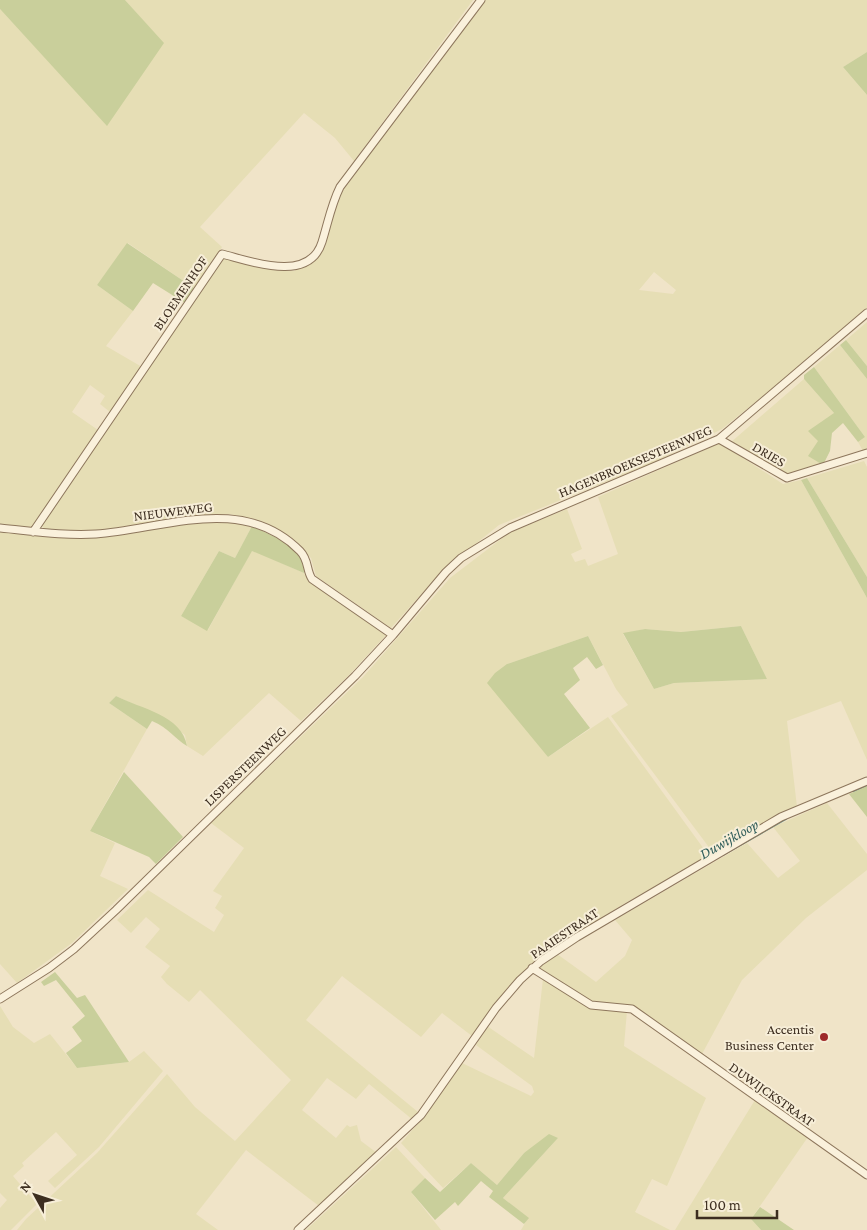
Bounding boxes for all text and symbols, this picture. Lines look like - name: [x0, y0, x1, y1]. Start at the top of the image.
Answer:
- street label: BLOEMENHOF: [149, 253, 211, 333]
- street label: HAGENBROEKSESTEENWEG: [556, 421, 714, 501]
- street label: DRIES: [750, 438, 789, 470]
- street label: NIEUWEWEG: [133, 498, 214, 524]
- street label: LISPERSTEENWEG: [201, 723, 289, 809]
- water label: Duwijkloop: [697, 816, 762, 863]
- street label: PAAIESTRAAT: [527, 904, 601, 962]
- place label: Accentis Business Center: [725, 1021, 814, 1053]
- marker: Accentis Business Center: [818, 1031, 830, 1043]
- street label: DUWIJCKSTRAAT: [726, 1059, 818, 1130]
- north arrow: [10, 1170, 60, 1220]
- text: N: [16, 1177, 35, 1195]
- scale bar: [697, 1188, 777, 1220]
- text: 100 m: [704, 1197, 741, 1213]

